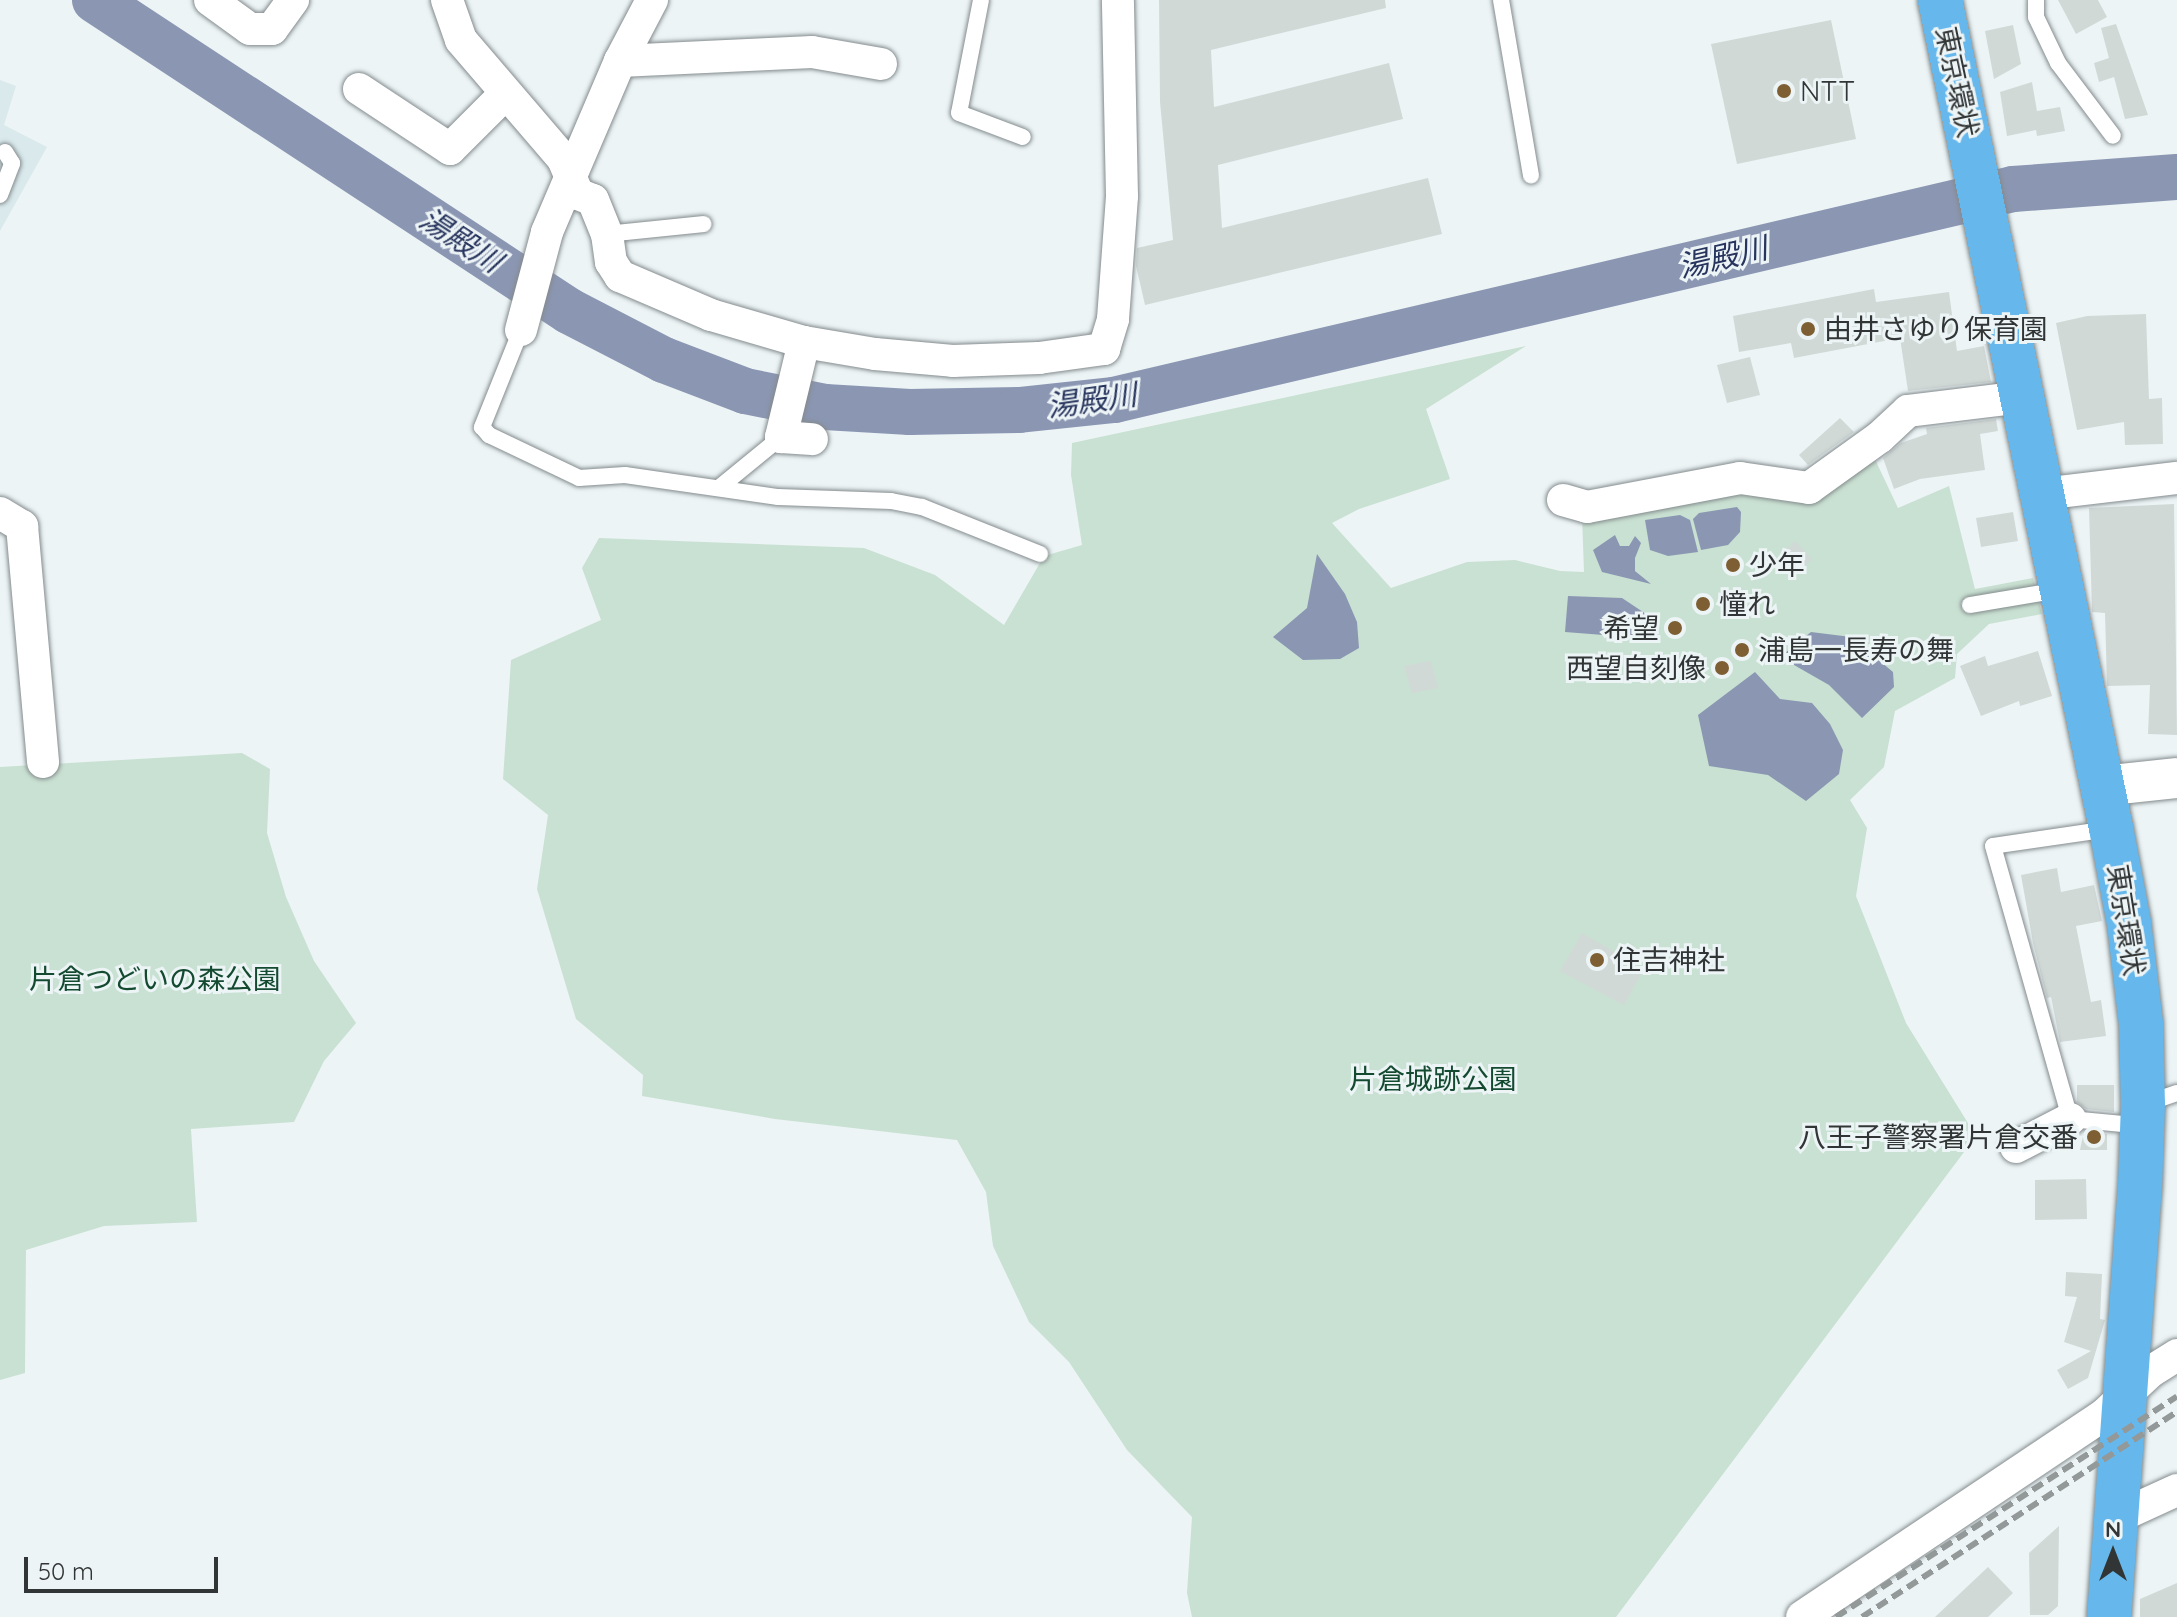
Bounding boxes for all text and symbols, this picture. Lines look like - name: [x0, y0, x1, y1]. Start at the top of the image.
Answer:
- street label: 東京環状: [1929, 24, 1985, 140]
- place label: NTT: [1800, 74, 1855, 108]
- marker: NTT: [1775, 82, 1793, 100]
- water label: 湯殿川: [413, 200, 509, 280]
- water label: 湯殿川: [1675, 229, 1771, 285]
- place label: 由井さゆり保育園: [1824, 312, 2048, 346]
- marker: 由井さゆり保育園: [1799, 320, 1817, 338]
- water label: 湯殿川: [1045, 376, 1139, 424]
- place label: 少年: [1749, 548, 1805, 582]
- marker: 少年: [1724, 556, 1742, 574]
- place label: 憧れ: [1719, 587, 1775, 621]
- marker: 憧れ: [1694, 595, 1712, 613]
- place label: 希望: [1603, 611, 1659, 645]
- marker: 希望: [1666, 619, 1684, 637]
- place label: 浦島一長寿の舞: [1758, 633, 1954, 667]
- marker: 浦島一長寿の舞: [1733, 641, 1751, 659]
- place label: 西望自刻像: [1566, 651, 1706, 685]
- marker: 西望自刻像: [1713, 659, 1731, 677]
- street label: 東京環状: [2101, 862, 2151, 978]
- place label: 住吉神社: [1613, 943, 1725, 977]
- marker: 住吉神社: [1588, 951, 1606, 969]
- park label: 片倉つどいの森公園: [29, 962, 281, 996]
- park label: 片倉城跡公園: [1349, 1062, 1517, 1096]
- place label: 八王子警察署片倉交番: [1798, 1120, 2078, 1154]
- marker: 八王子警察署片倉交番: [2085, 1128, 2103, 1146]
- north arrow: [2073, 1513, 2153, 1593]
- text: N: [2105, 1515, 2121, 1543]
- scale bar: [28, 1541, 222, 1591]
- text: 50 m: [38, 1556, 94, 1586]

